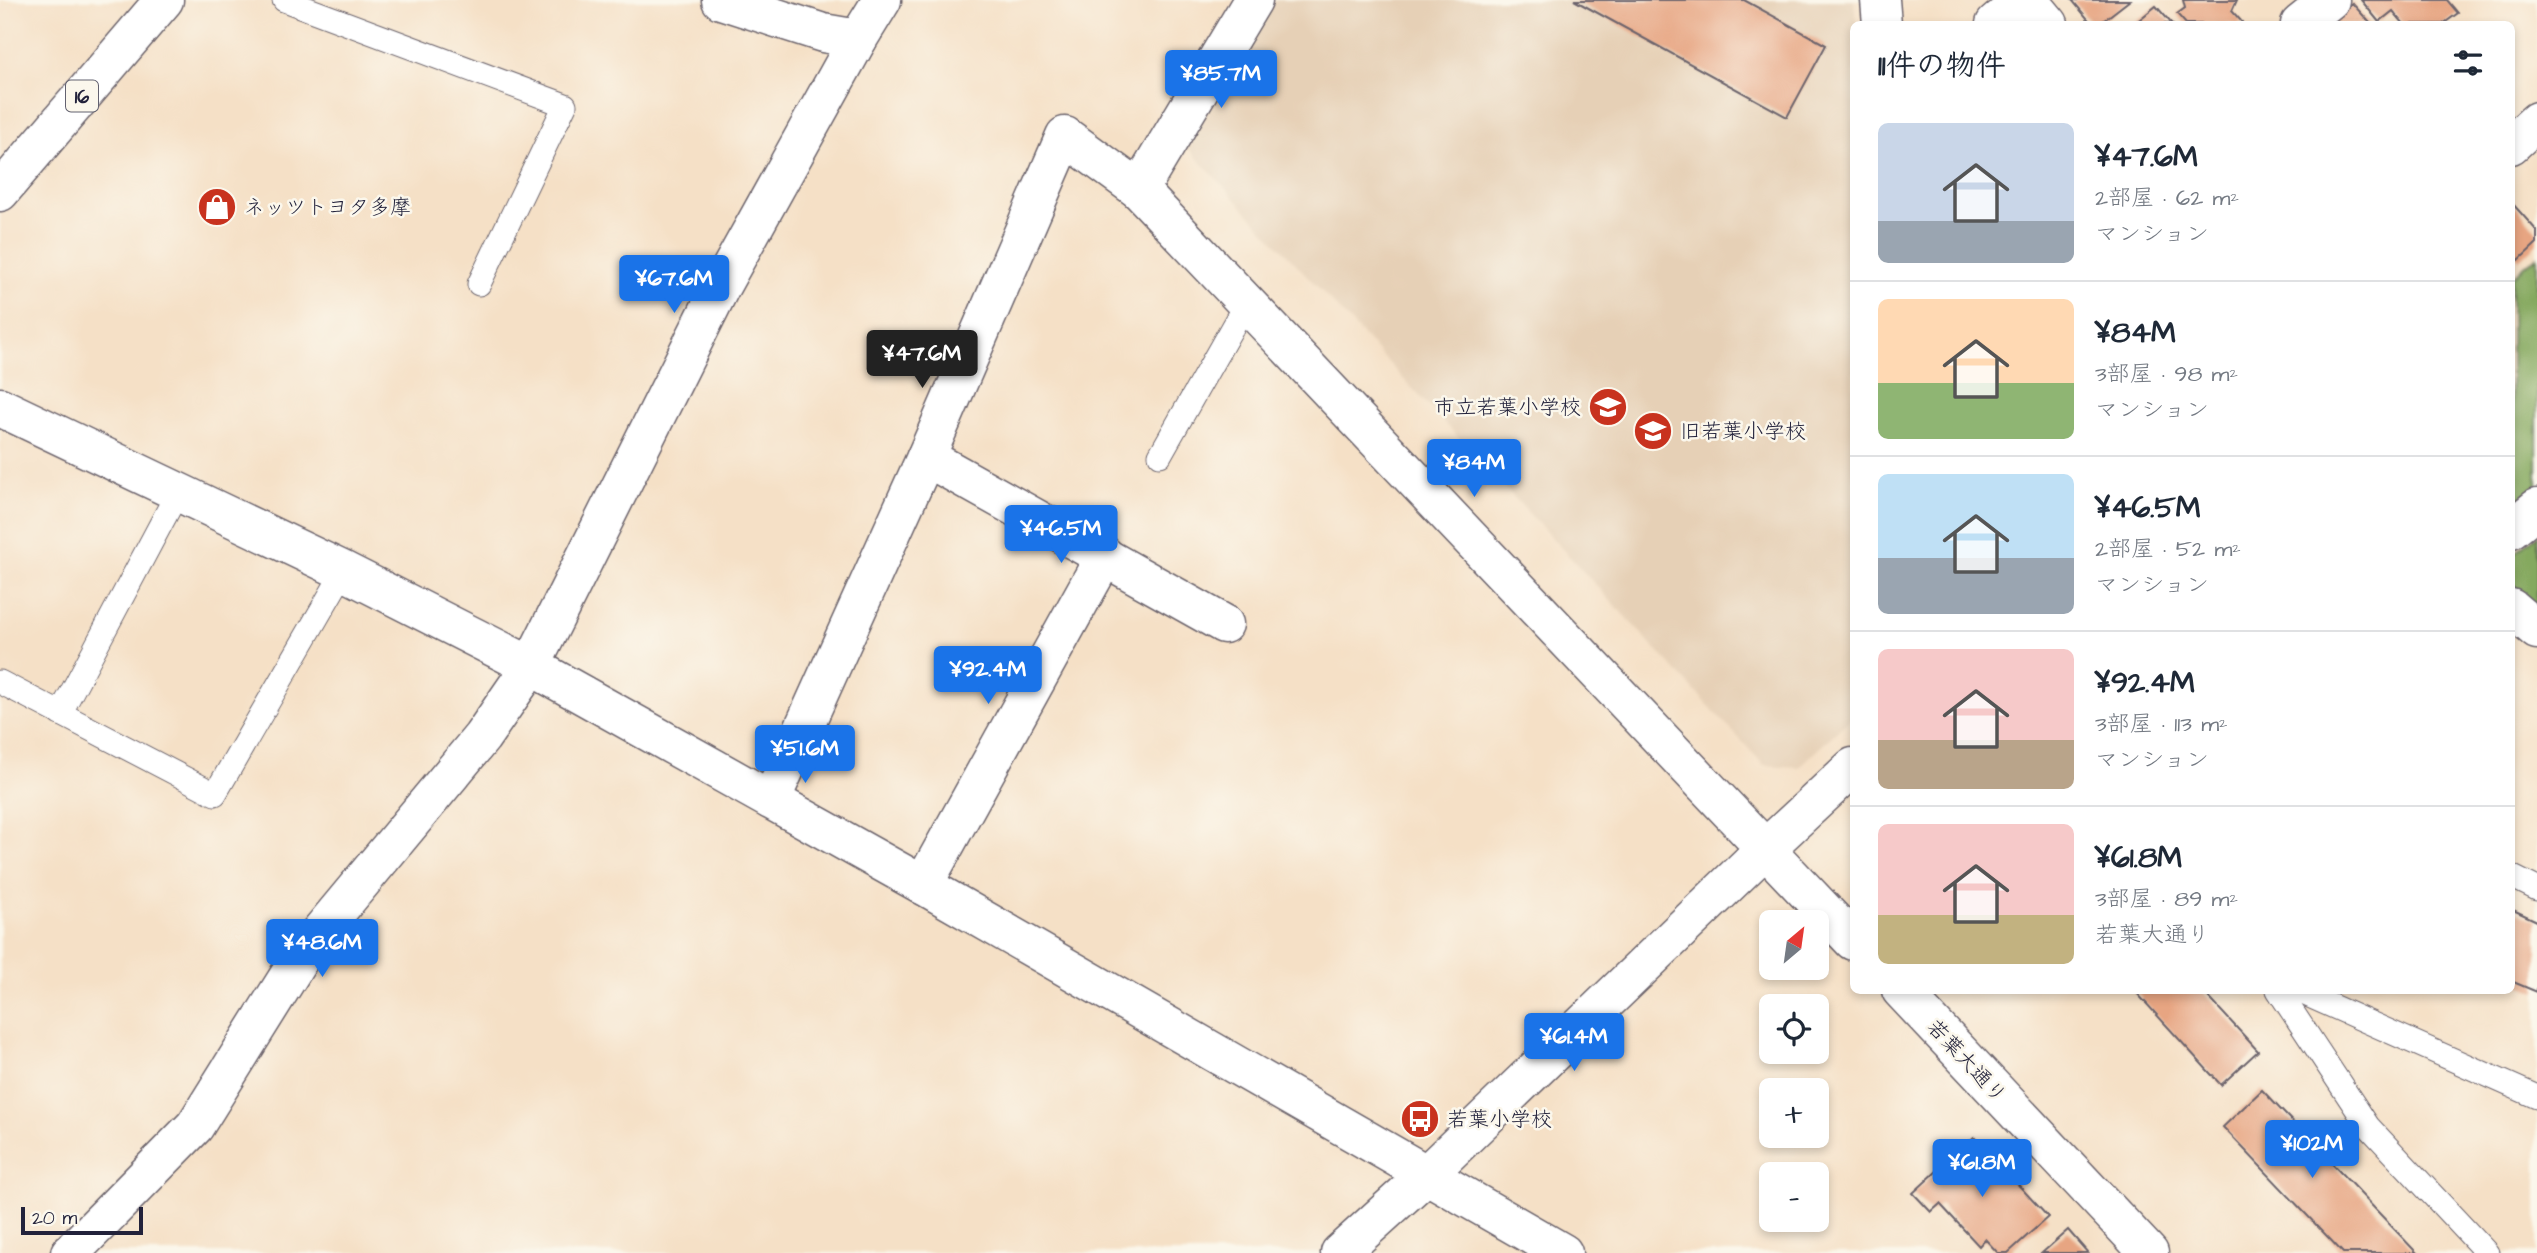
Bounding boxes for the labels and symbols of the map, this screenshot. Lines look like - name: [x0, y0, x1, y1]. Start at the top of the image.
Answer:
- pin: ¥85.7M: [1164, 50, 1278, 110]
- road number: 16: [66, 80, 98, 111]
- shop icon: ネッツトヨタ多摩: [196, 186, 238, 228]
- place label: ネッツトヨタ多摩: [244, 193, 411, 222]
- pin: ¥67.6M: [617, 256, 731, 315]
- pin: ¥47.6M: [865, 330, 979, 390]
- school or university icon: 市立若葉小学校: [1587, 386, 1629, 428]
- place label: 市立若葉小学校: [1434, 393, 1581, 422]
- school or university icon: 旧若葉小学校: [1632, 410, 1674, 452]
- place label: 旧若葉小学校: [1680, 417, 1806, 446]
- pin: ¥84M: [1433, 440, 1515, 499]
- pin: ¥46.5M: [1004, 505, 1118, 565]
- pin: ¥92.4M: [931, 646, 1045, 706]
- pin: ¥51.6M: [748, 726, 862, 785]
- north arrow: [1759, 910, 1829, 980]
- pin: ¥48.6M: [265, 920, 379, 979]
- street label: 若葉大通り: [1920, 1013, 2013, 1110]
- pin: ¥61.4M: [1517, 1014, 1631, 1073]
- bus stop icon: 若葉小学校: [1399, 1098, 1441, 1140]
- place label: 若葉小学校: [1447, 1105, 1552, 1134]
- pin: ¥102M: [2263, 1120, 2361, 1180]
- pin: ¥61.8M: [1925, 1140, 2039, 1199]
- scale bar: [21, 1204, 144, 1236]

